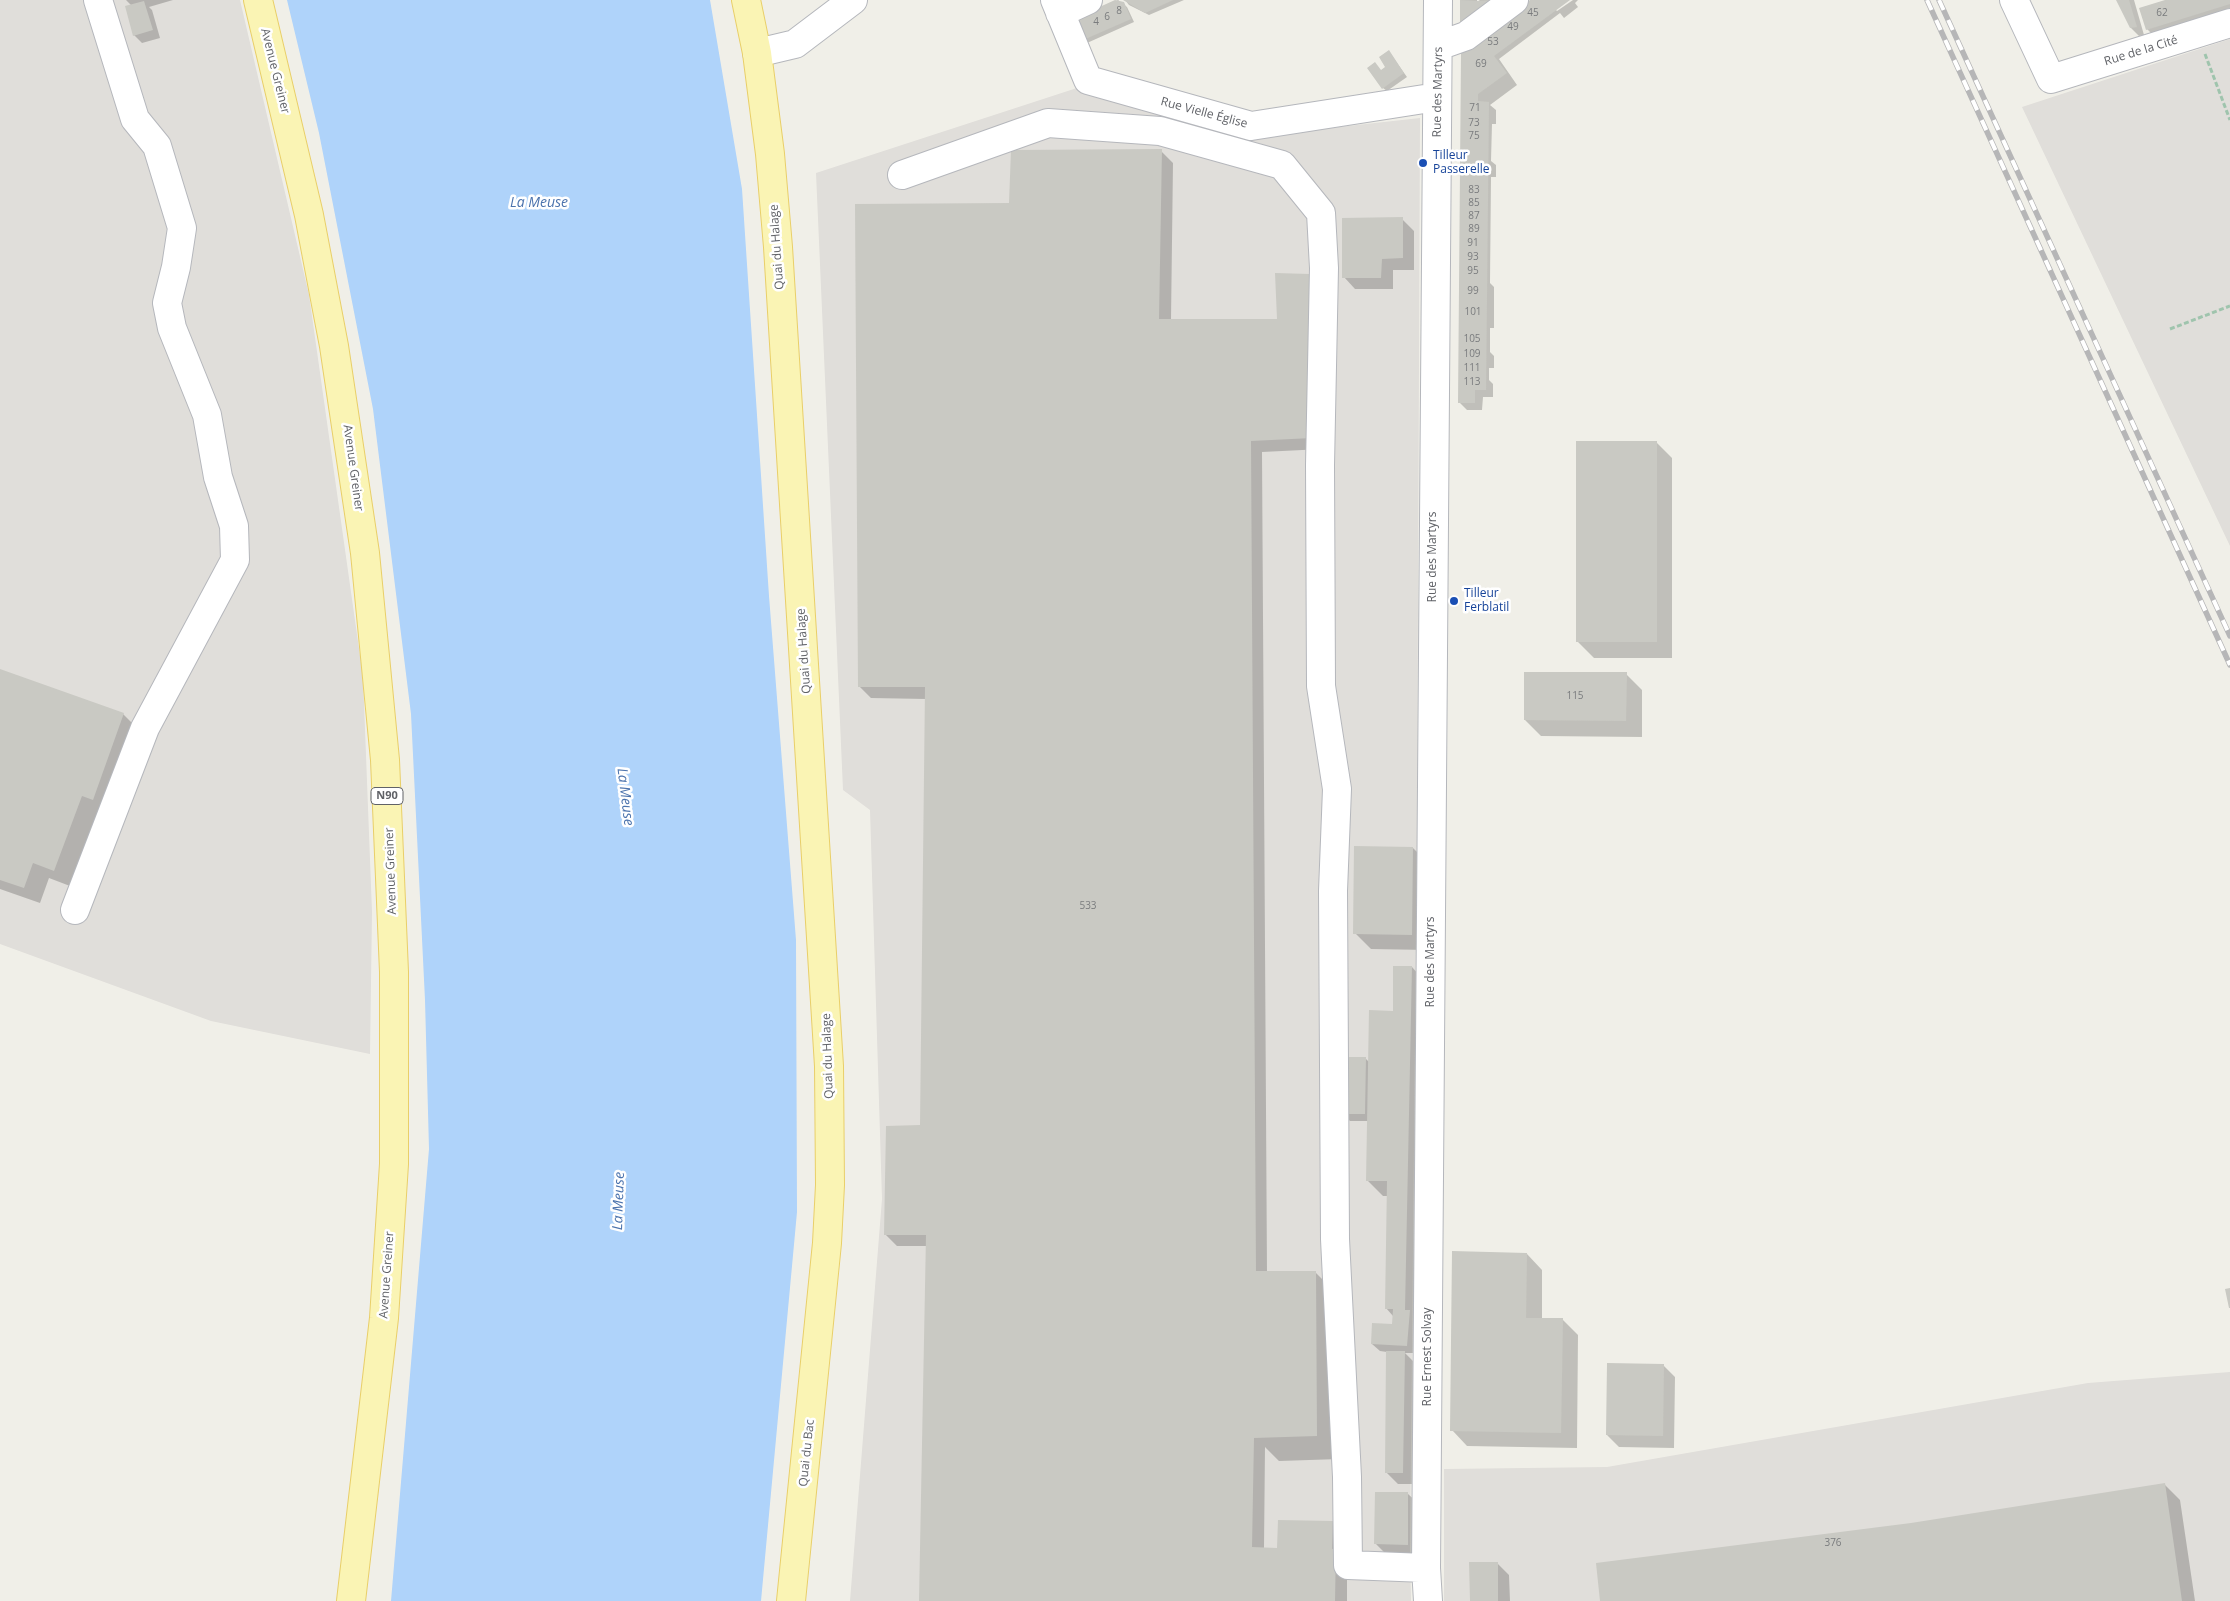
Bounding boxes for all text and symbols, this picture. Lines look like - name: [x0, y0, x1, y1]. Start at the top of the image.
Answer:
- house number: 8: [1116, 5, 1122, 17]
- house number: 45: [1527, 7, 1539, 19]
- house number: 62: [2156, 7, 2168, 19]
- house number: 6: [1104, 11, 1110, 23]
- house number: 4: [1093, 16, 1099, 28]
- house number: 49: [1507, 21, 1519, 33]
- street label: Avenue Greiner: [257, 27, 293, 115]
- street label: Rue de la Cité: [2102, 33, 2180, 69]
- house number: 53: [1487, 36, 1499, 48]
- street label: Rue des Martyrs: [1430, 46, 1446, 138]
- house number: 69: [1475, 58, 1487, 70]
- street label: Rue Vielle Église: [1159, 95, 1249, 131]
- house number: 71: [1469, 102, 1481, 114]
- house number: 73: [1468, 117, 1480, 129]
- house number: 75: [1468, 130, 1480, 142]
- place label: Tilleur Passerelle: [1433, 149, 1490, 177]
- marker: Tilleur Passerelle: [1417, 157, 1429, 169]
- house number: 83: [1468, 184, 1480, 196]
- water label: La Meuse: [510, 195, 568, 211]
- house number: 85: [1468, 197, 1480, 209]
- street label: Quai du Halage: [767, 204, 787, 290]
- house number: 87: [1468, 210, 1480, 222]
- house number: 89: [1468, 223, 1480, 235]
- house number: 91: [1467, 237, 1479, 249]
- house number: 93: [1467, 251, 1479, 263]
- house number: 95: [1467, 265, 1479, 277]
- house number: 99: [1467, 285, 1479, 297]
- house number: 101: [1464, 306, 1482, 318]
- house number: 105: [1463, 333, 1481, 345]
- house number: 109: [1463, 348, 1481, 360]
- house number: 111: [1463, 362, 1481, 374]
- house number: 113: [1463, 376, 1481, 388]
- street label: Avenue Greiner: [340, 424, 366, 512]
- street label: Rue des Martyrs: [1426, 512, 1440, 602]
- place label: Tilleur Ferblatil: [1464, 587, 1509, 615]
- marker: Tilleur Ferblatil: [1448, 595, 1460, 607]
- street label: Quai du Halage: [794, 608, 814, 694]
- house number: 115: [1566, 690, 1584, 702]
- water label: La Meuse: [613, 767, 637, 827]
- road number: N90: [371, 788, 403, 804]
- street label: Avenue Greiner: [382, 827, 400, 915]
- house number: 533: [1079, 900, 1097, 912]
- street label: Rue des Martyrs: [1424, 917, 1438, 1007]
- street label: Quai du Halage: [819, 1013, 837, 1099]
- water label: La Meuse: [610, 1172, 628, 1230]
- street label: Avenue Greiner: [377, 1231, 397, 1319]
- street label: Rue Ernest Solvay: [1421, 1308, 1435, 1406]
- street label: Quai du Bac: [796, 1419, 818, 1487]
- house number: 376: [1824, 1537, 1842, 1549]

